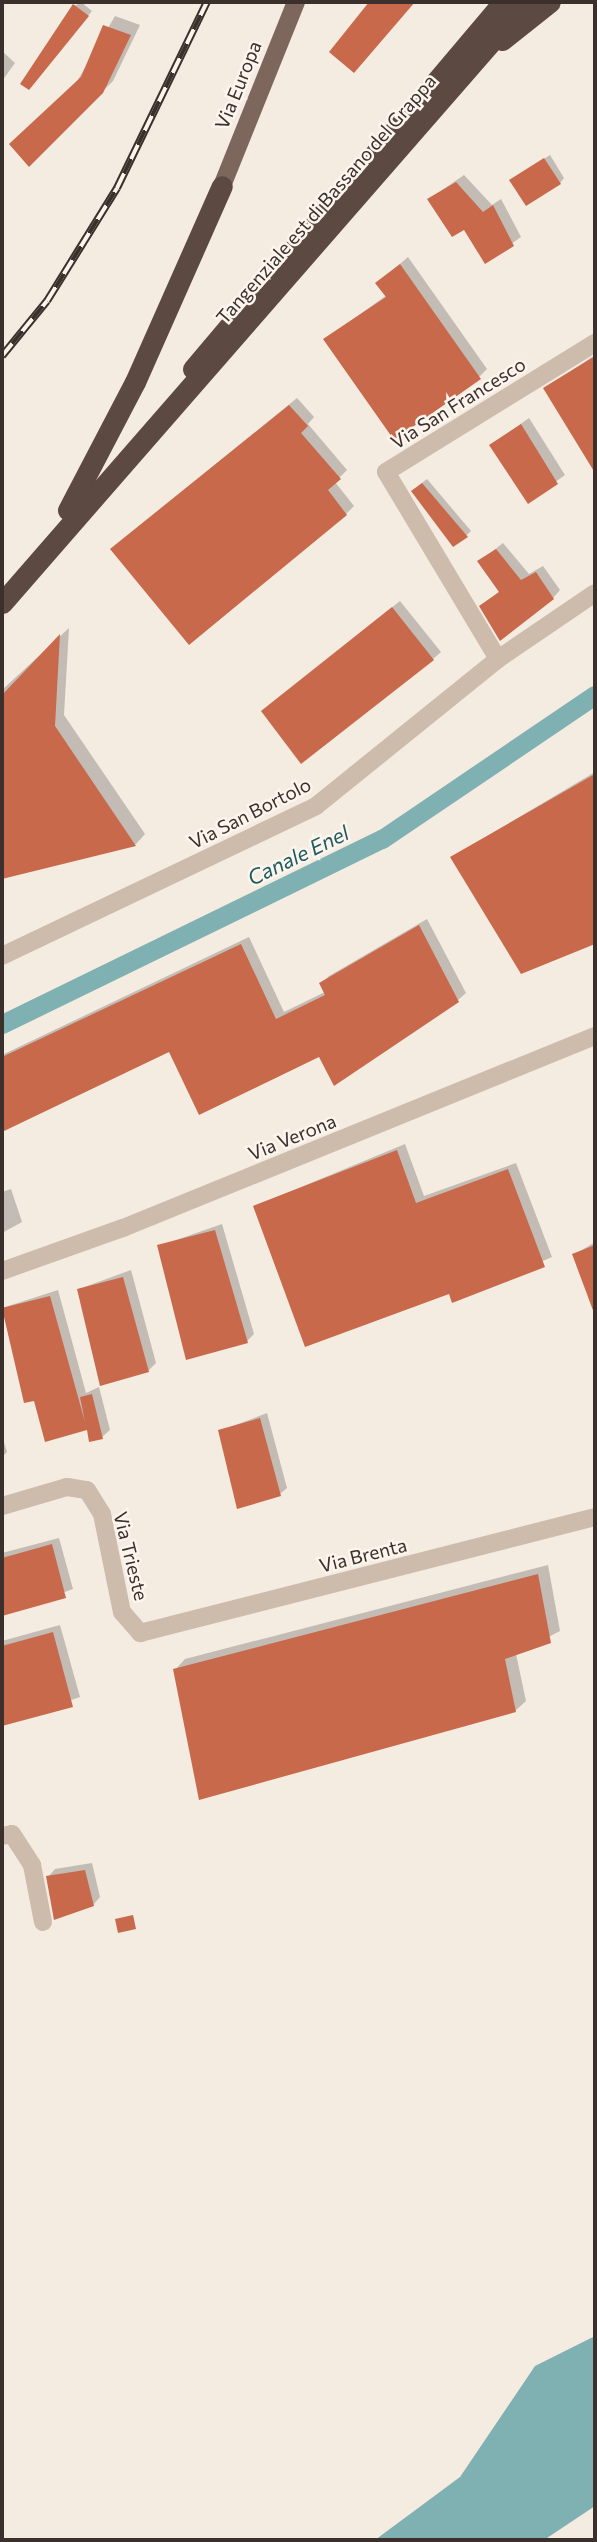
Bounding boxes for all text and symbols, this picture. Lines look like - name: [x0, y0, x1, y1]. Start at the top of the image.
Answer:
- street label: Via Europa: [210, 38, 266, 132]
- street label: Tangenziale est di Bassano del Grappa: [211, 70, 441, 328]
- street label: Via San Francesco: [386, 352, 530, 454]
- street label: Via San Bortolo: [185, 773, 315, 853]
- water label: Canale Enel: [243, 820, 353, 890]
- street label: Via Verona: [245, 1109, 339, 1165]
- street label: Via Trieste: [109, 1509, 153, 1603]
- street label: Via Brenta: [317, 1533, 409, 1577]

